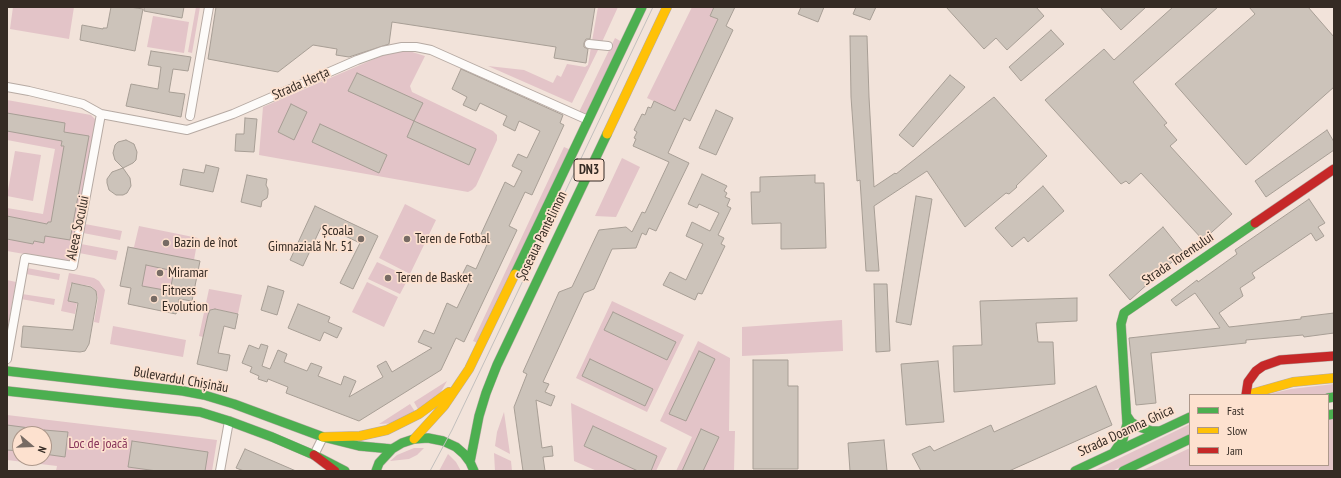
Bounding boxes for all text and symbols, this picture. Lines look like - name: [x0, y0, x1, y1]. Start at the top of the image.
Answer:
- street label: Strada Herța: [270, 64, 332, 104]
- road number: DN3: [574, 159, 604, 181]
- street label: Șoseaua Pantelimon: [513, 188, 571, 284]
- street label: Aleea Socului: [63, 194, 93, 262]
- place label: Școala Gimnazială Nr. 51: [268, 223, 353, 256]
- street label: Strada Torentului: [1139, 229, 1217, 289]
- place label: Teren de Fotbal: [415, 231, 490, 247]
- marker: Școala Gimnazială Nr. 51: [356, 234, 366, 244]
- marker: Teren de Fotbal: [402, 234, 412, 244]
- place label: Bazin de înot: [174, 235, 237, 251]
- marker: Bazin de înot: [161, 238, 171, 248]
- place label: Miramar: [168, 265, 208, 281]
- marker: Miramar: [155, 268, 165, 278]
- place label: Teren de Basket: [396, 270, 472, 286]
- marker: Teren de Basket: [383, 273, 393, 283]
- place label: Fitness Evolution: [162, 283, 208, 316]
- marker: Fitness Evolution: [149, 294, 159, 304]
- street label: Bulevardul Chișinău: [132, 363, 230, 397]
- legend: [1189, 394, 1329, 466]
- street label: Strada Doamna Ghica: [1076, 402, 1176, 460]
- text: Fast: [1227, 403, 1244, 418]
- text: Slow: [1227, 423, 1247, 438]
- north arrow: [12, 426, 52, 466]
- park label: Loc de joacă: [68, 436, 128, 452]
- text: Jam: [1227, 443, 1243, 458]
- text: N: [35, 444, 50, 455]

